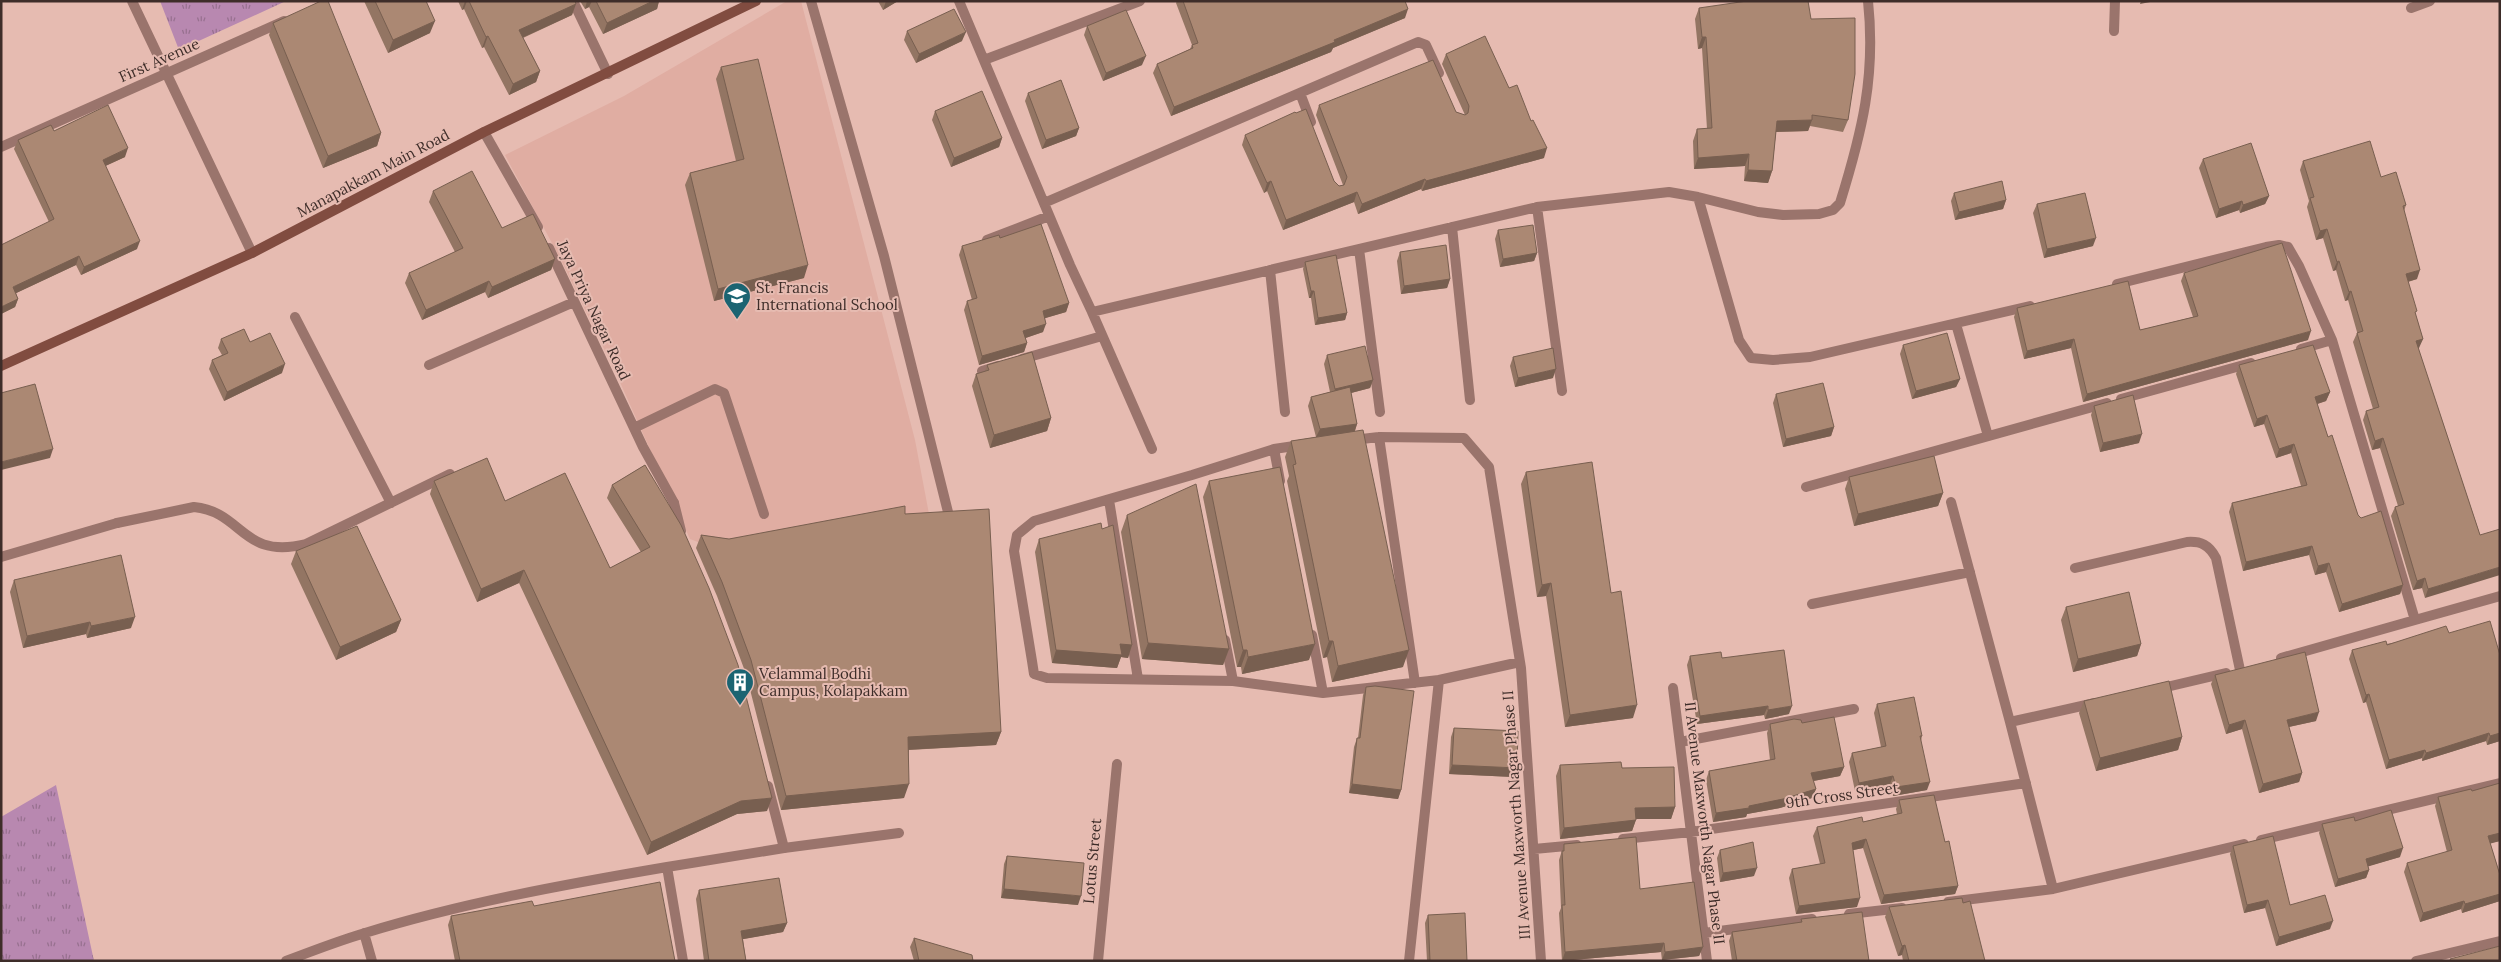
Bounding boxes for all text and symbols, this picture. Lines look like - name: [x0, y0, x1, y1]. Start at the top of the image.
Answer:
- street label: First Avenue: [116, 34, 202, 86]
- street label: Manapakkam Main Road: [294, 125, 452, 221]
- street label: Jaya Priya Nagar Road: [553, 236, 635, 383]
- place label: St. Francis International School: [756, 278, 898, 314]
- school or university icon: St. Francis International School: [722, 281, 752, 320]
- place label: Velammal Bodhi Campus, Kolapakkam: [758, 664, 908, 700]
- building icon: Velammal Bodhi Campus, Kolapakkam: [725, 667, 755, 706]
- street label: III Avenue Maxworth Nagar Phase II: [1498, 690, 1534, 940]
- street label: II Avenue Maxworth Nagar Phase II: [1681, 700, 1729, 946]
- street label: 9th Cross Street: [1785, 778, 1900, 812]
- street label: Lotus Street: [1079, 817, 1105, 904]

